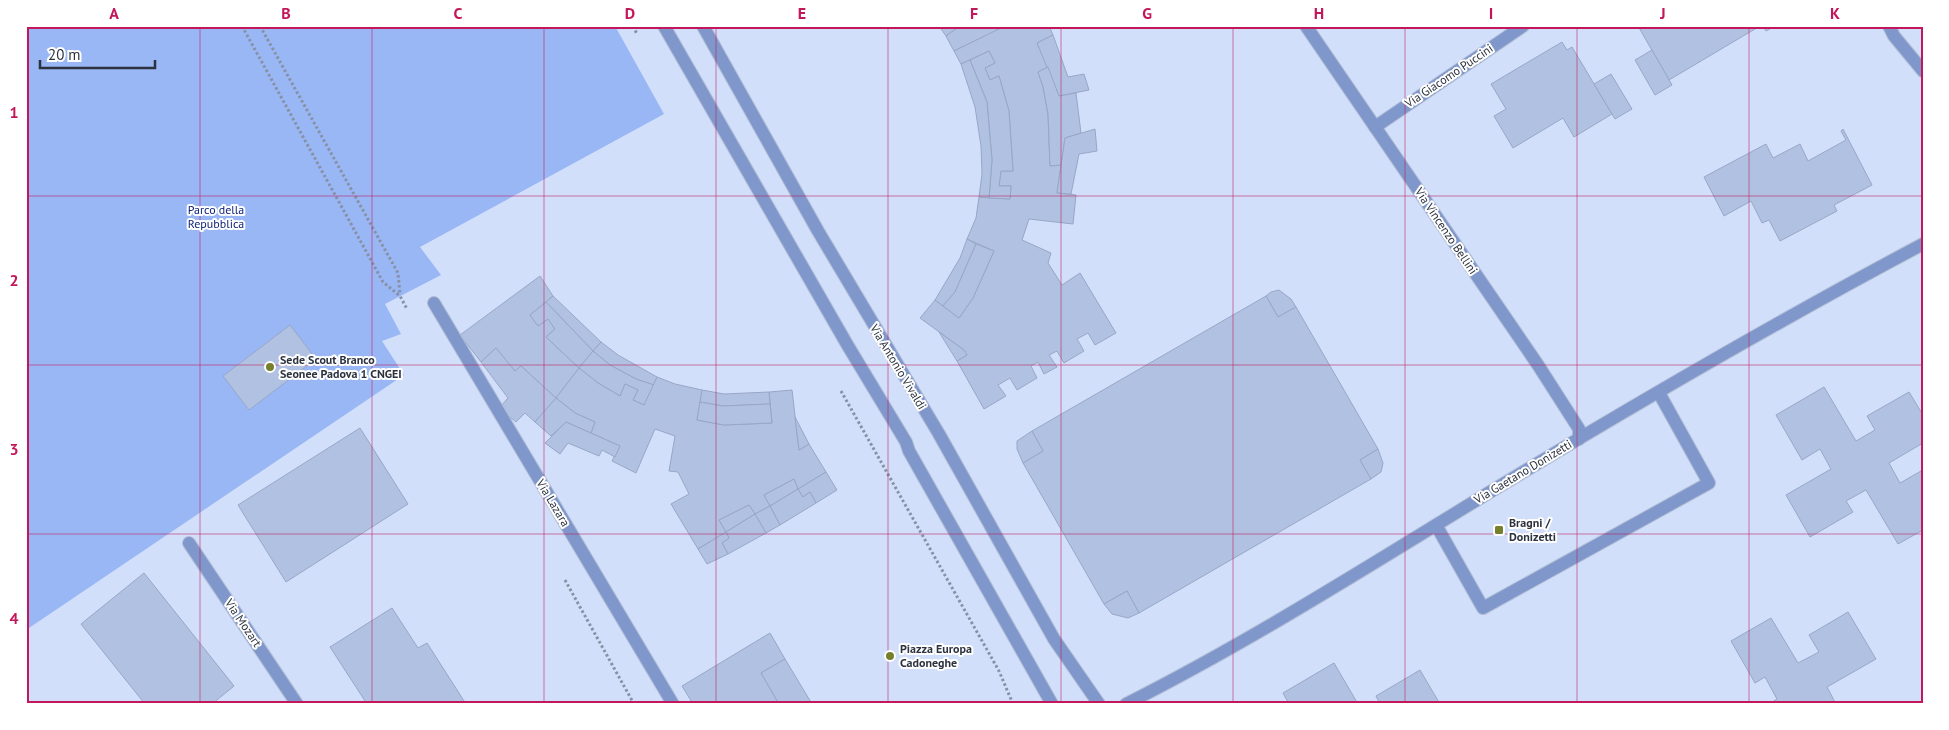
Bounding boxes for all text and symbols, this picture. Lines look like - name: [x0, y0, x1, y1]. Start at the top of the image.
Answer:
- text: A: [109, 3, 119, 23]
- text: B: [281, 3, 291, 23]
- text: C: [454, 3, 463, 23]
- text: D: [625, 3, 635, 23]
- text: E: [798, 3, 806, 23]
- text: F: [970, 3, 978, 23]
- text: G: [1142, 3, 1152, 23]
- text: H: [1314, 3, 1324, 23]
- text: I: [1489, 3, 1493, 23]
- text: J: [1659, 3, 1666, 23]
- text: K: [1830, 3, 1840, 23]
- scale bar: [40, 38, 155, 70]
- street label: Via Giacomo Puccini: [1401, 41, 1496, 111]
- text: 20 m: [48, 45, 81, 64]
- text: 1: [9, 102, 19, 122]
- street label: Via Vincenzo Bellini: [1411, 184, 1481, 277]
- park label: Parco della Repubblica: [188, 202, 244, 231]
- text: 2: [9, 270, 19, 290]
- street label: Via Antonio Vivaldi: [867, 321, 930, 412]
- place label: Sede Scout Branco Seonee Padova 1 CNGEI: [280, 352, 402, 381]
- marker: Sede Scout Branco Seonee Padova 1 CNGEI: [264, 361, 276, 373]
- street label: Via Gaetano Donizetti: [1470, 436, 1574, 507]
- text: 3: [9, 439, 19, 459]
- street label: Via Lazara: [533, 476, 573, 529]
- place label: Bragni / Donizetti: [1509, 515, 1556, 544]
- marker: Bragni / Donizetti: [1493, 524, 1505, 536]
- street label: Via Mozart: [221, 595, 265, 650]
- text: 4: [9, 608, 19, 628]
- place label: Piazza Europa Cadoneghe: [900, 641, 972, 670]
- marker: Piazza Europa Cadoneghe: [884, 650, 896, 662]

